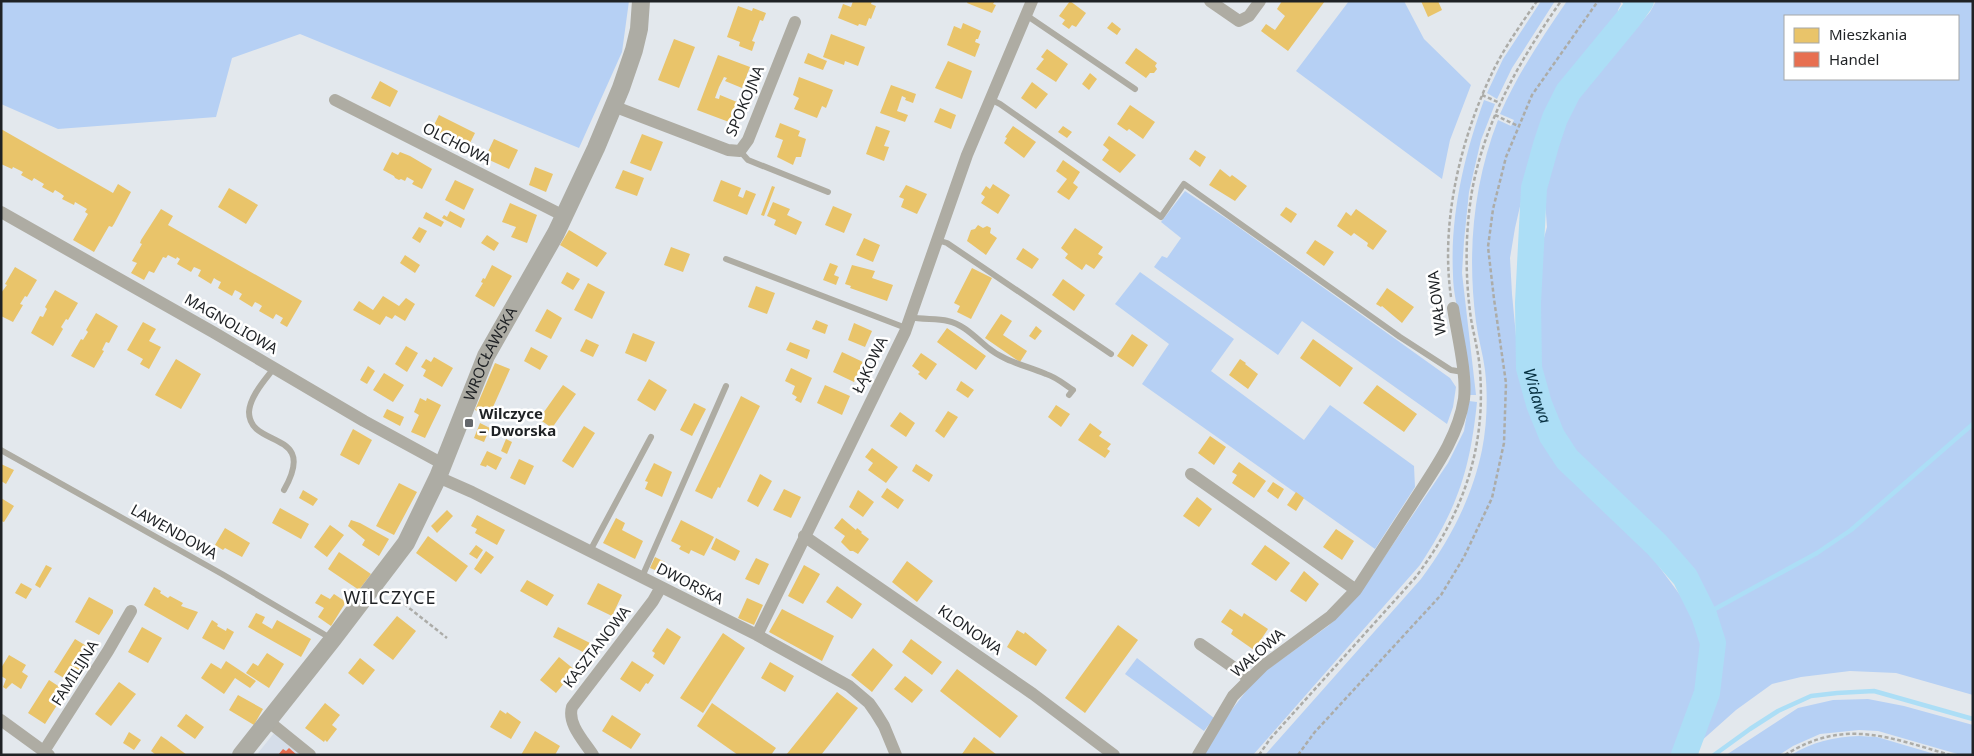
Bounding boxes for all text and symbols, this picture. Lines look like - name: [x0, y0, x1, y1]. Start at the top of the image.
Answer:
- legend: [1784, 15, 1959, 80]
- text: Mieszkania: [1829, 24, 1907, 44]
- text: Handel: [1829, 49, 1879, 69]
- street label: SPOKOJNA: [720, 62, 768, 139]
- street label: OLCHOWA: [420, 117, 495, 169]
- street label: WAŁOWA: [1422, 269, 1450, 337]
- street label: MAGNOLIOWA: [181, 288, 282, 358]
- street label: WROCŁAWSKA: [458, 302, 521, 403]
- street label: ŁĄKOWA: [847, 332, 892, 396]
- water label: Widawa: [1519, 366, 1557, 427]
- place label: Wilczyce – Dworska: [479, 403, 556, 440]
- marker: Wilczyce – Dworska: [463, 417, 475, 429]
- street label: LAWENDOWA: [128, 499, 222, 563]
- street label: DWORSKA: [653, 558, 728, 609]
- district label: WILCZYCE: [344, 585, 436, 609]
- street label: KLONOWA: [934, 600, 1007, 659]
- street label: KASZTANOWA: [558, 601, 635, 691]
- street label: WAŁOWA: [1226, 623, 1289, 681]
- street label: FAMILIJNA: [46, 636, 102, 709]

